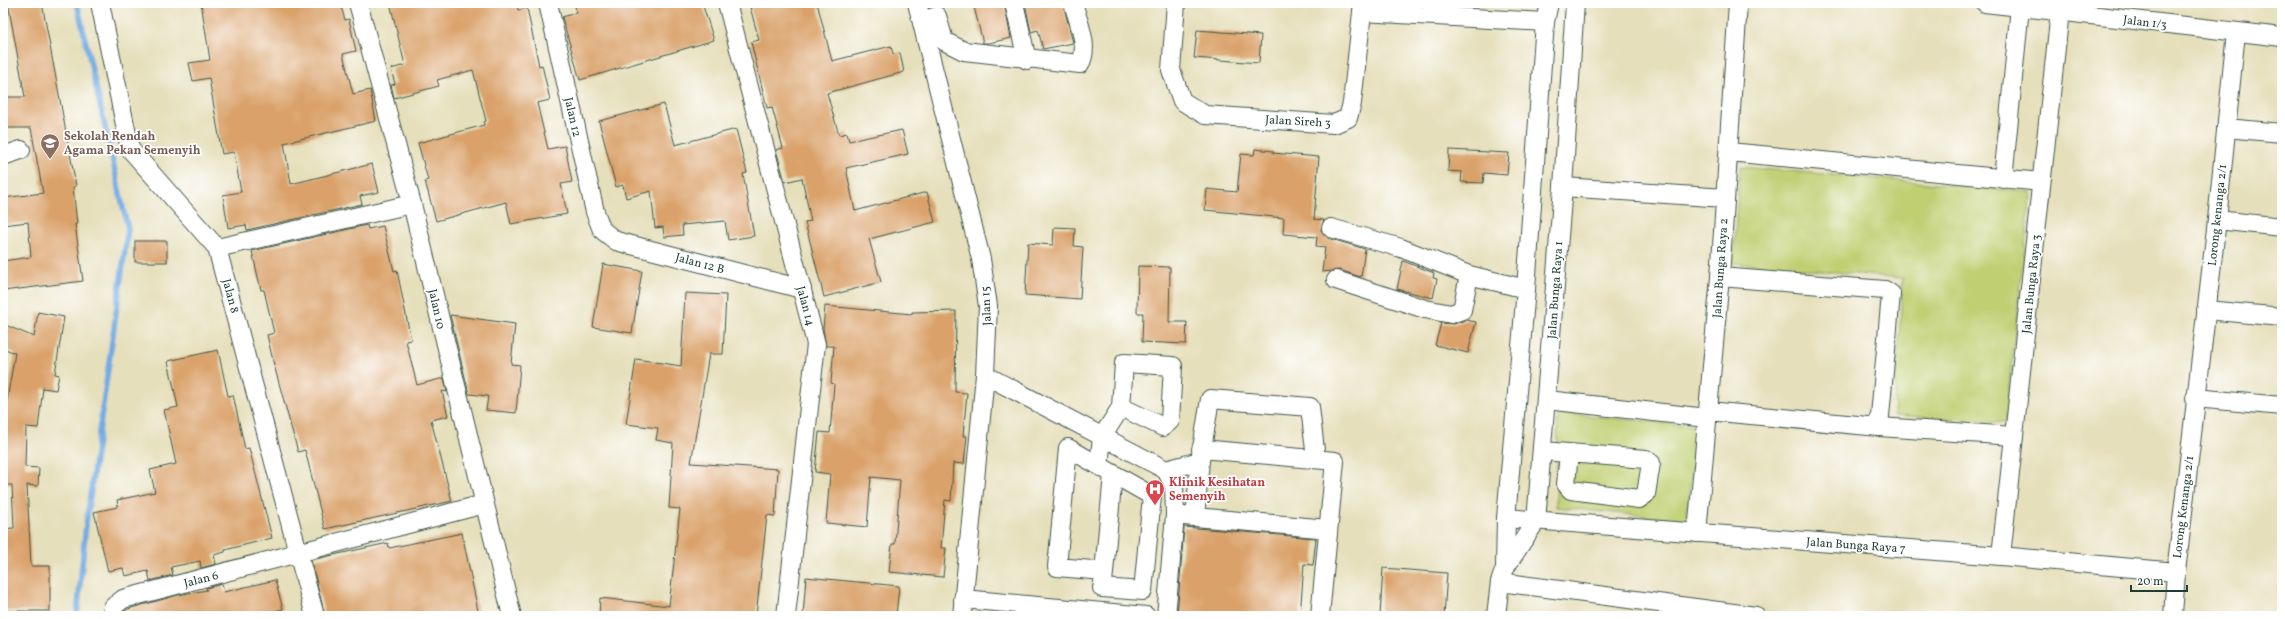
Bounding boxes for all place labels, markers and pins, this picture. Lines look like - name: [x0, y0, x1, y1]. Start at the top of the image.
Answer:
- place label: Sekolah Rendah Agama Pekan Semenyih: [64, 129, 201, 159]
- school or university icon: Sekolah Rendah Agama Pekan Semenyih: [39, 132, 61, 160]
- place label: Klinik Kesihatan Semenyih: [1169, 475, 1265, 505]
- hospital icon: Klinik Kesihatan Semenyih: [1144, 478, 1166, 506]

